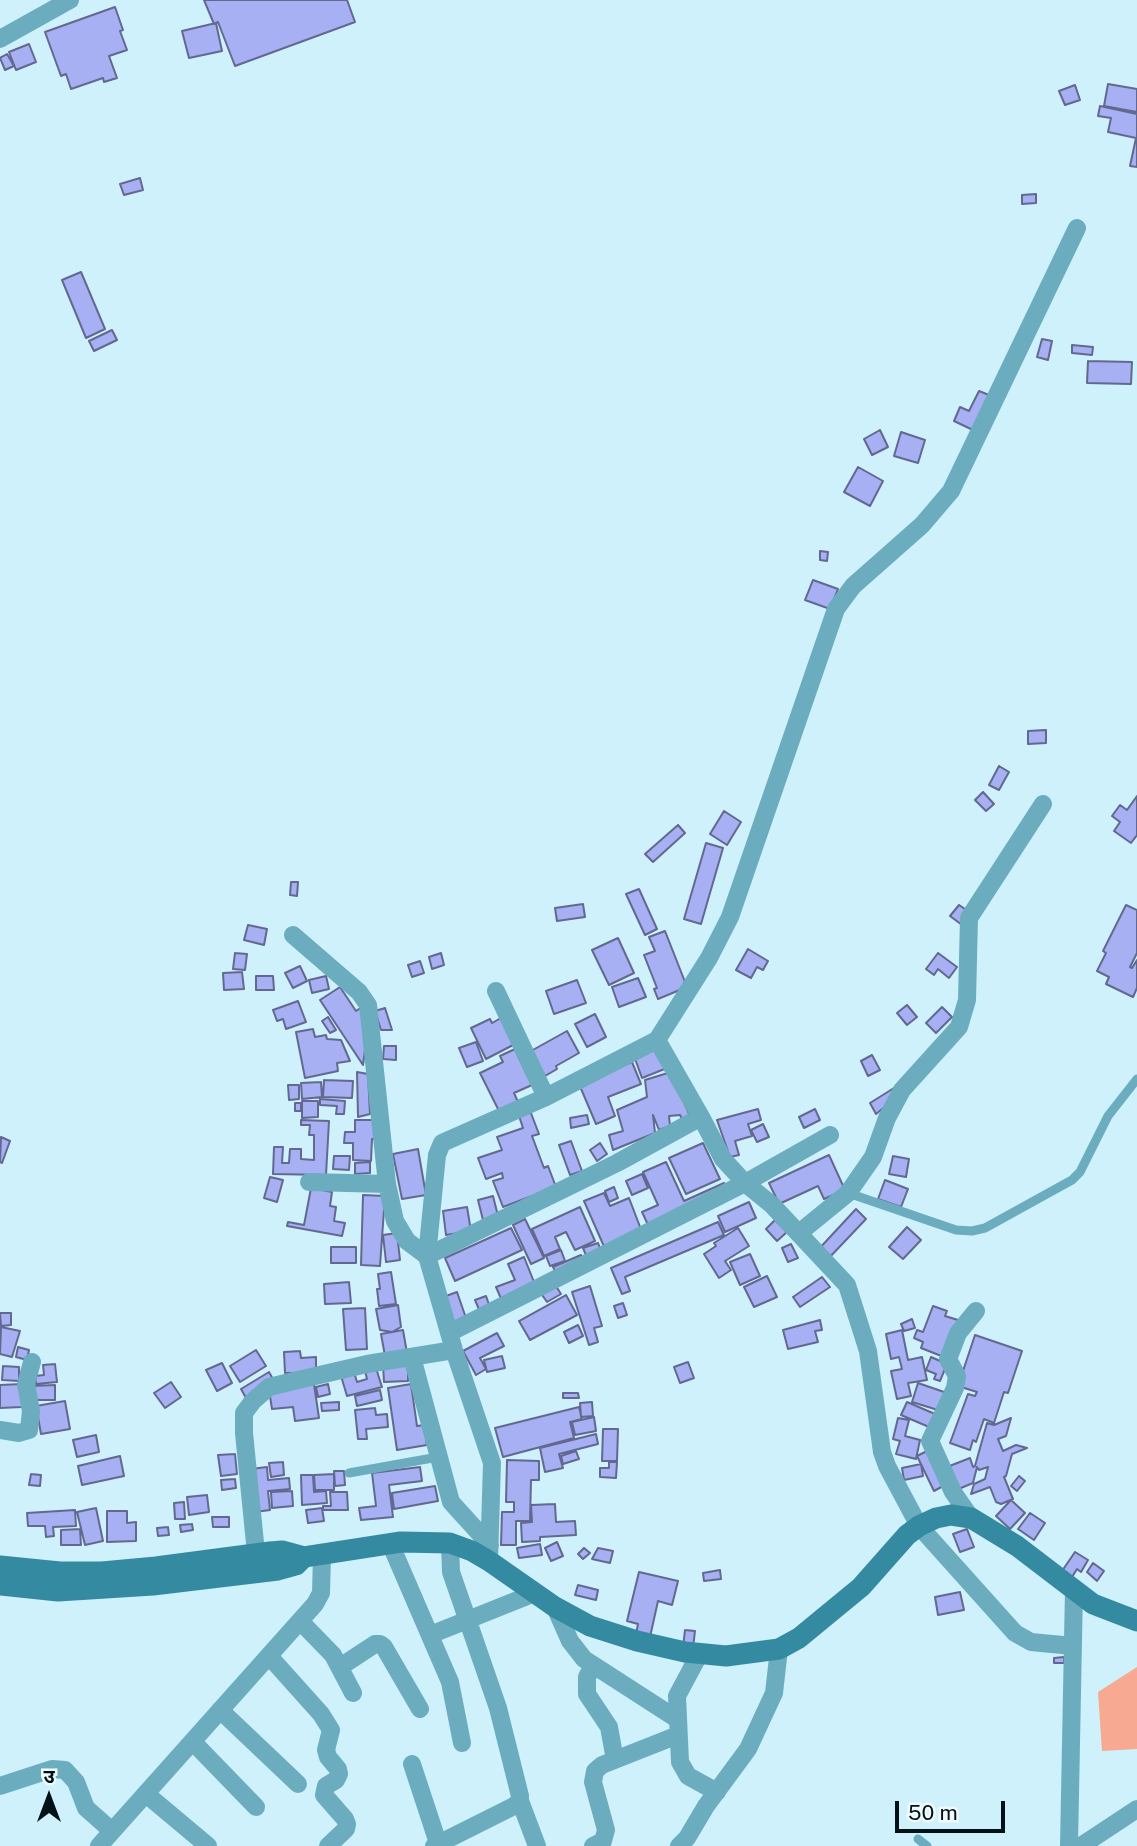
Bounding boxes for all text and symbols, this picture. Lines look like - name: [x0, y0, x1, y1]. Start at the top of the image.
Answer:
- north arrow: [14, 1762, 84, 1832]
- text: उ: [43, 1765, 55, 1787]
- scale bar: [899, 1786, 1009, 1830]
- text: 50 m: [908, 1800, 958, 1825]

